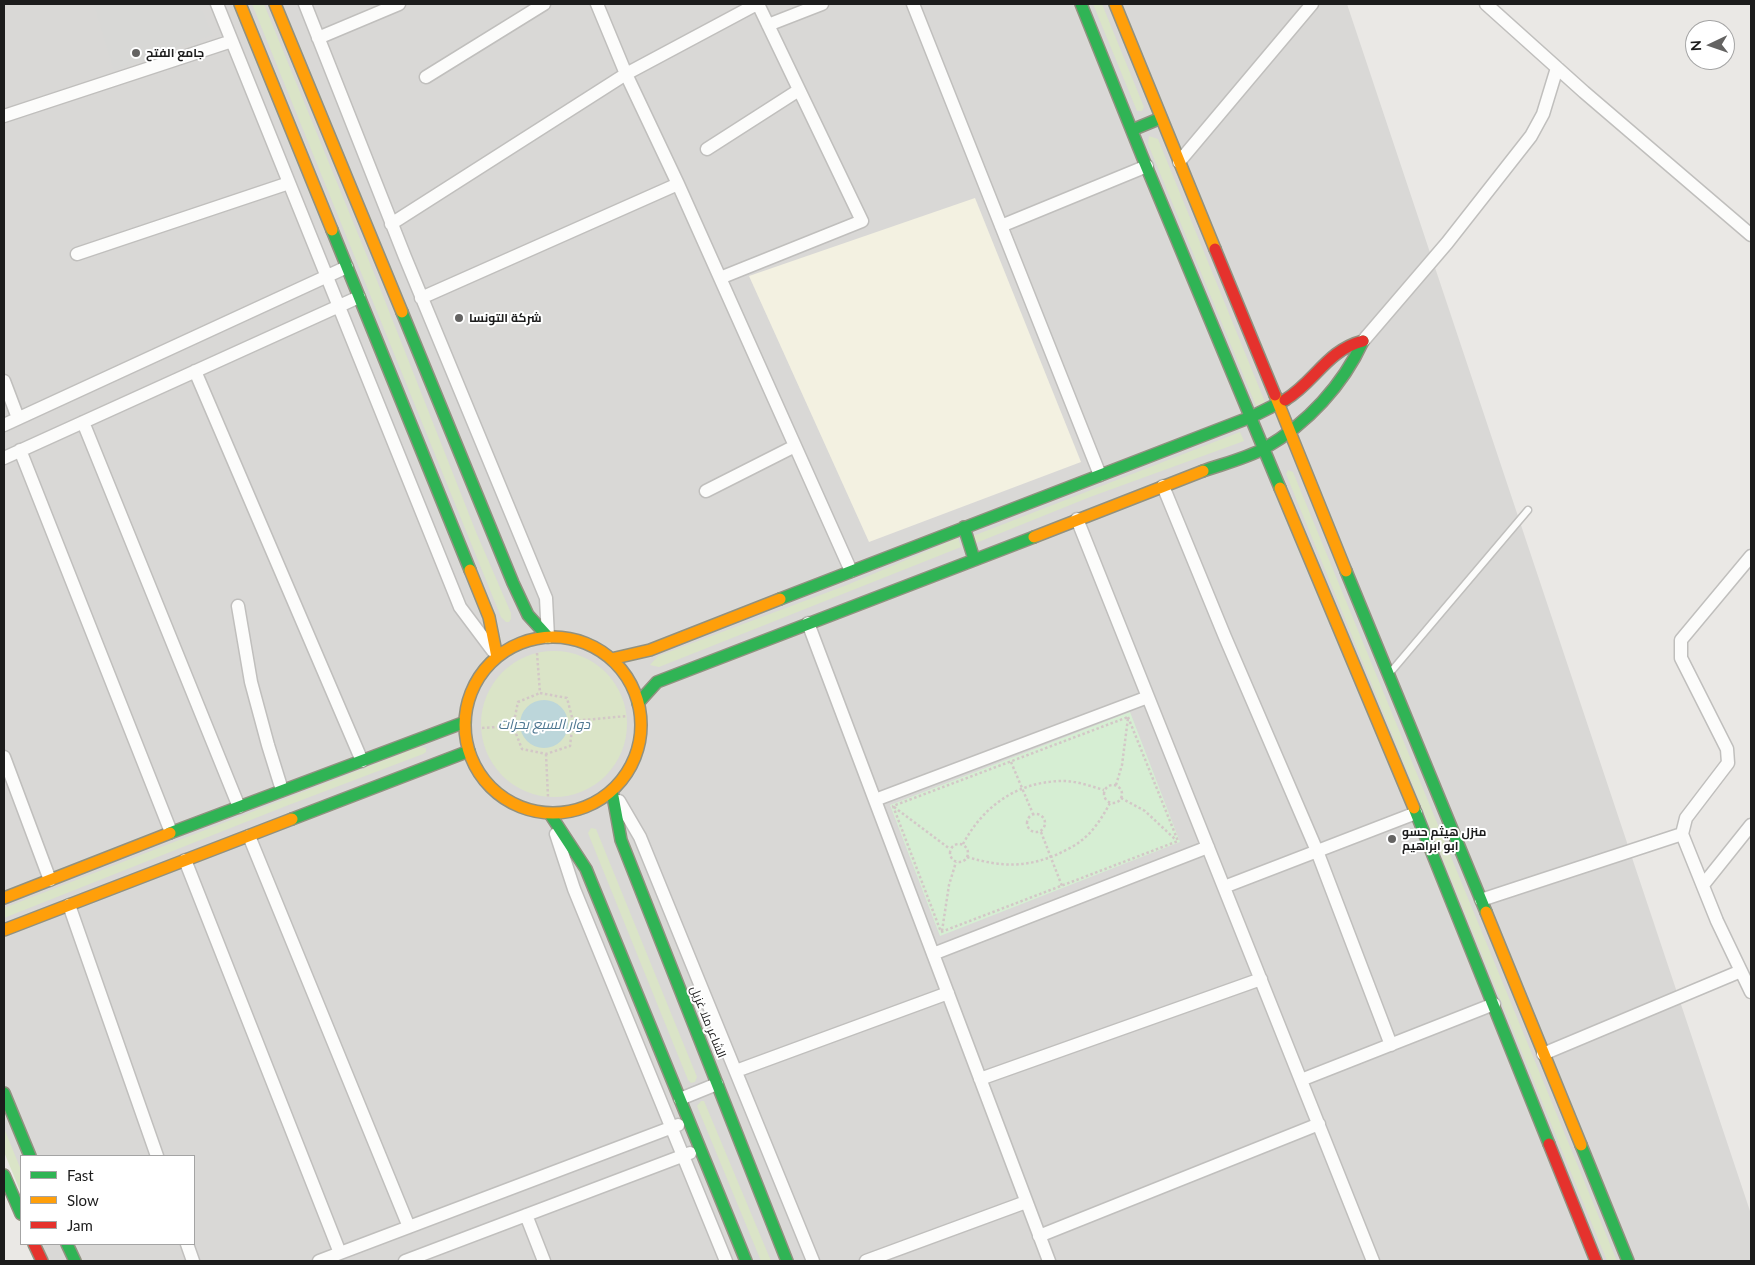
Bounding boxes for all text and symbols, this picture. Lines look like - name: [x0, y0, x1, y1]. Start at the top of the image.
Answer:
- north arrow: [1685, 20, 1735, 70]
- text: N: [1687, 40, 1704, 52]
- place label: جامع الفتح: [146, 46, 204, 60]
- marker: جامع الفتح: [130, 47, 142, 59]
- place label: شركة التونسا: [469, 311, 542, 325]
- marker: شركة التونسا: [453, 312, 465, 324]
- water label: دوار السبع بحرات: [498, 716, 590, 732]
- place label: منزل هيثم حسو ابو ابراهيم: [1402, 825, 1486, 853]
- marker: منزل هيثم حسو ابو ابراهيم: [1386, 833, 1398, 845]
- street label: الشاعر ملا غزيل: [687, 984, 729, 1060]
- legend: [20, 1155, 195, 1245]
- text: Fast: [67, 1166, 94, 1184]
- text: Slow: [67, 1191, 99, 1209]
- text: Jam: [67, 1216, 93, 1234]

